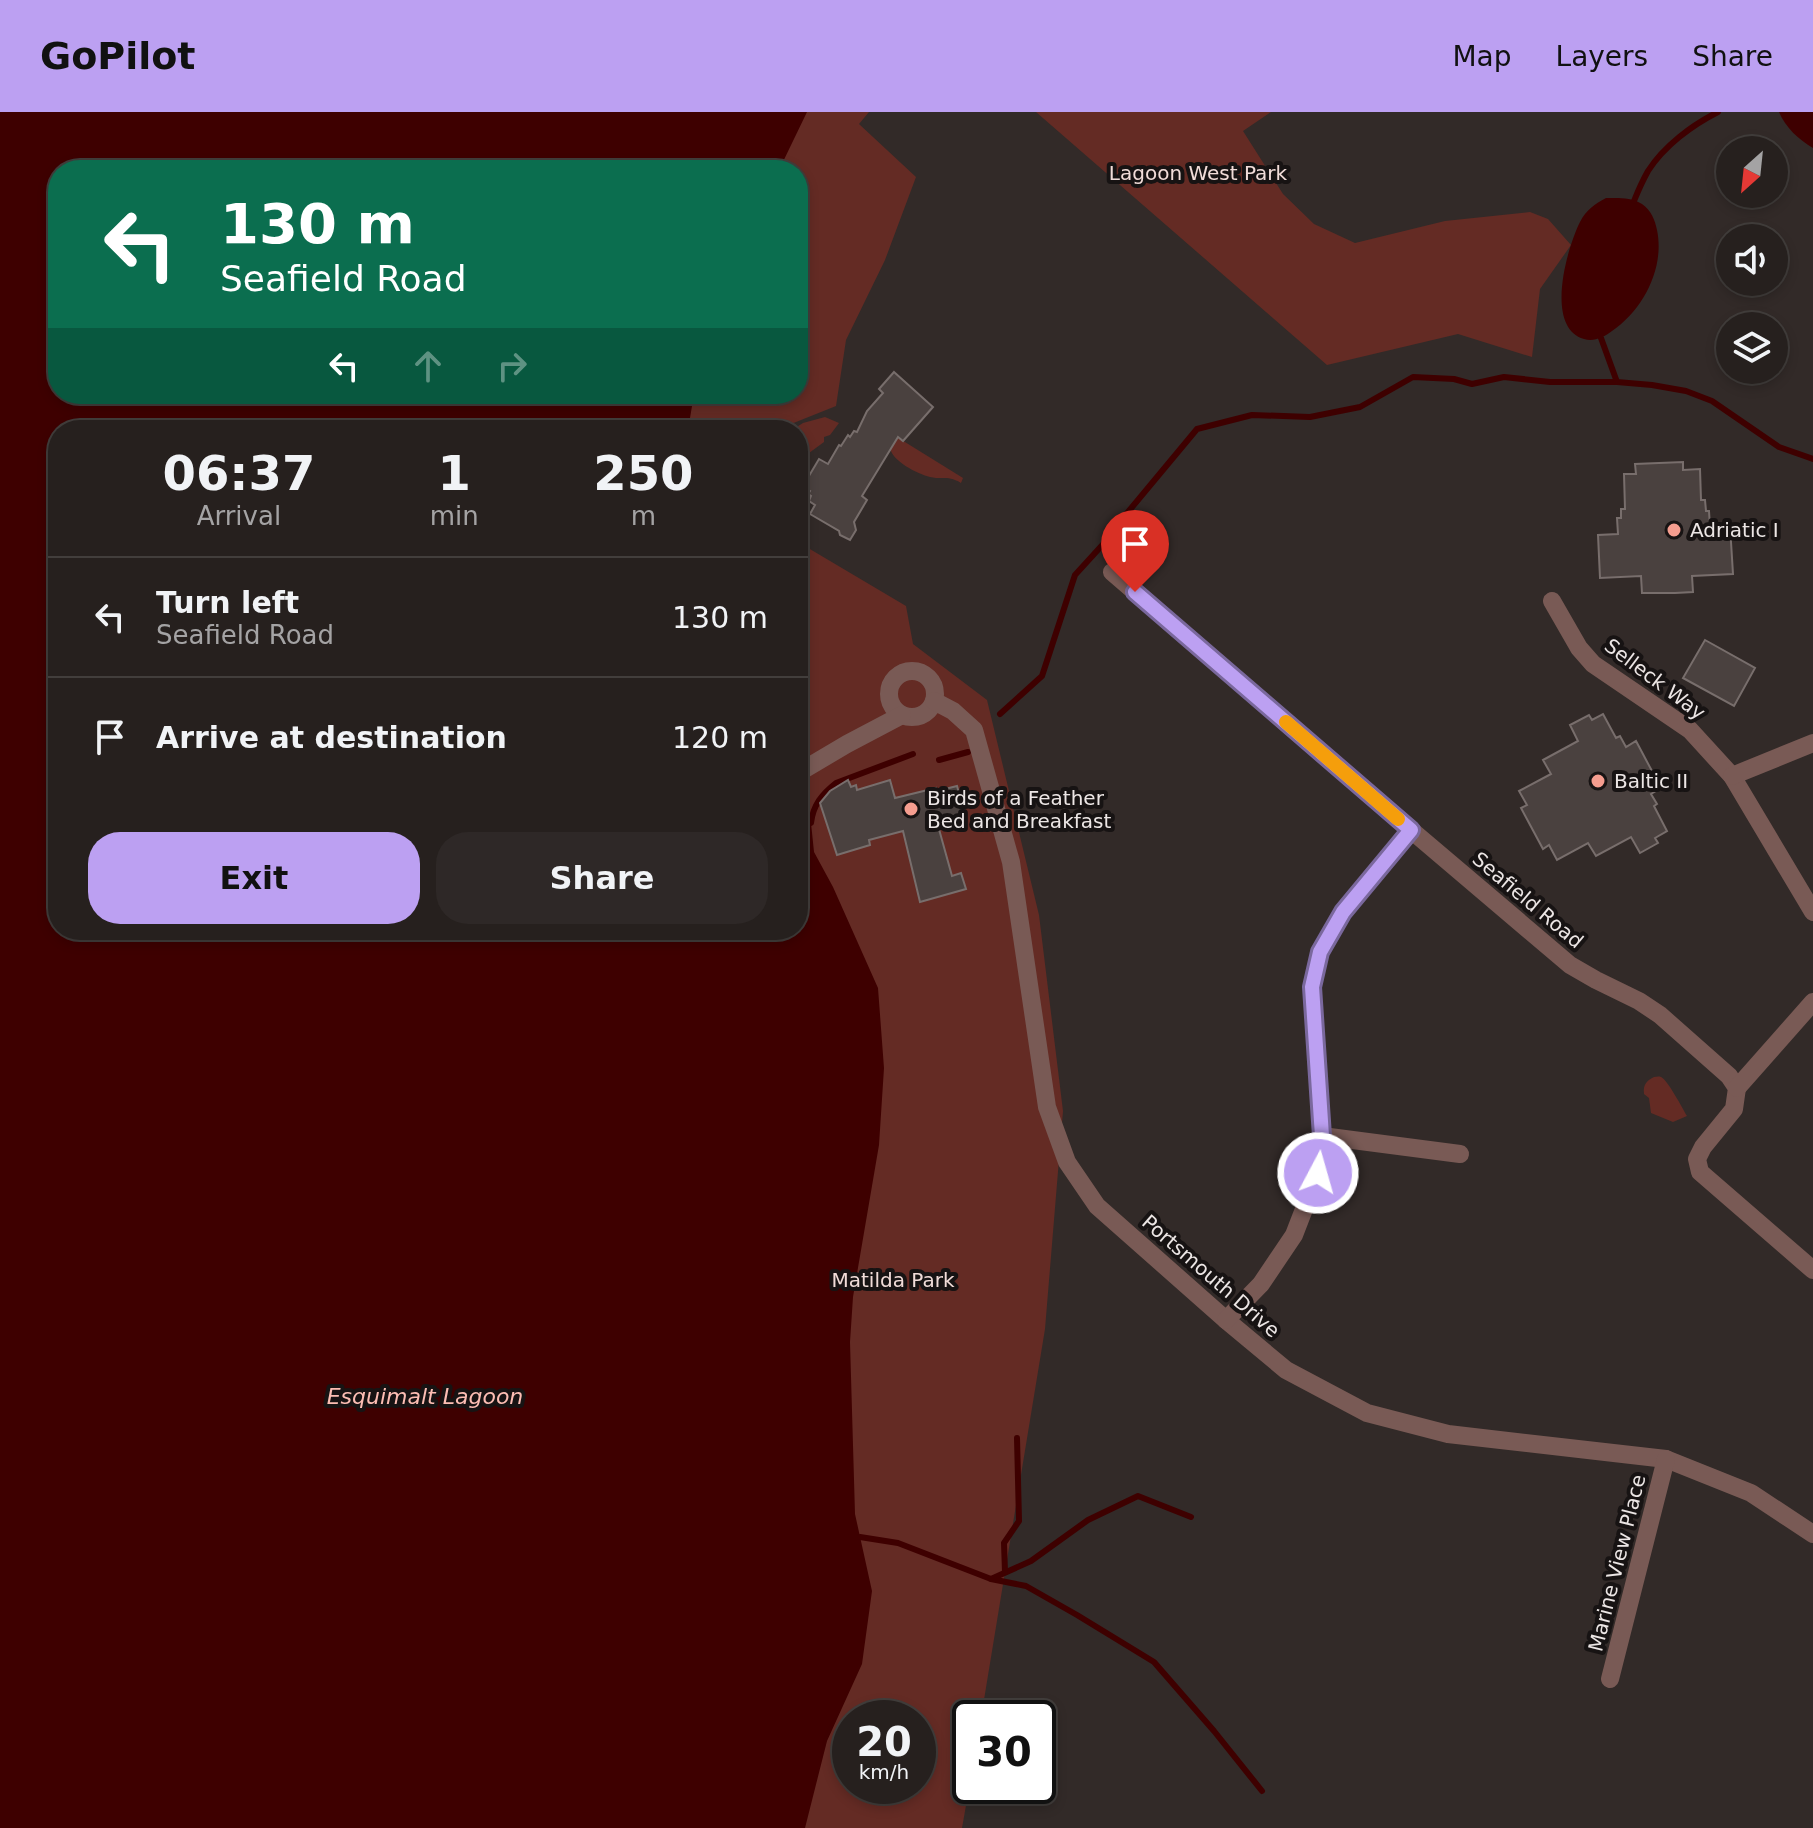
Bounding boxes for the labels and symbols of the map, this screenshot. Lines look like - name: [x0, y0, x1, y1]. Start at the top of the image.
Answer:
- north arrow: [1716, 136, 1788, 208]
- park label: Lagoon West Park: [1109, 161, 1288, 185]
- pin: [1101, 510, 1169, 592]
- place label: Adriatic I: [1690, 518, 1779, 542]
- marker: Adriatic I: [1665, 521, 1683, 539]
- street label: Selleck Way: [1600, 633, 1710, 725]
- place label: Baltic II: [1614, 769, 1688, 793]
- marker: Baltic II: [1589, 772, 1607, 790]
- place label: Birds of a Feather Bed and Breakfast: [927, 786, 1111, 833]
- marker: Birds of a Feather Bed and Breakfast: [902, 800, 920, 818]
- street label: Seafield Road: [1468, 847, 1588, 953]
- position arrow: [1276, 1131, 1360, 1215]
- street label: Portsmouth Drive: [1137, 1210, 1285, 1342]
- park label: Matilda Park: [832, 1268, 955, 1292]
- water label: Esquimalt Lagoon: [327, 1384, 523, 1409]
- street label: Marine View Place: [1583, 1472, 1651, 1654]
- speed limit sign: 30: [952, 1700, 1056, 1804]

